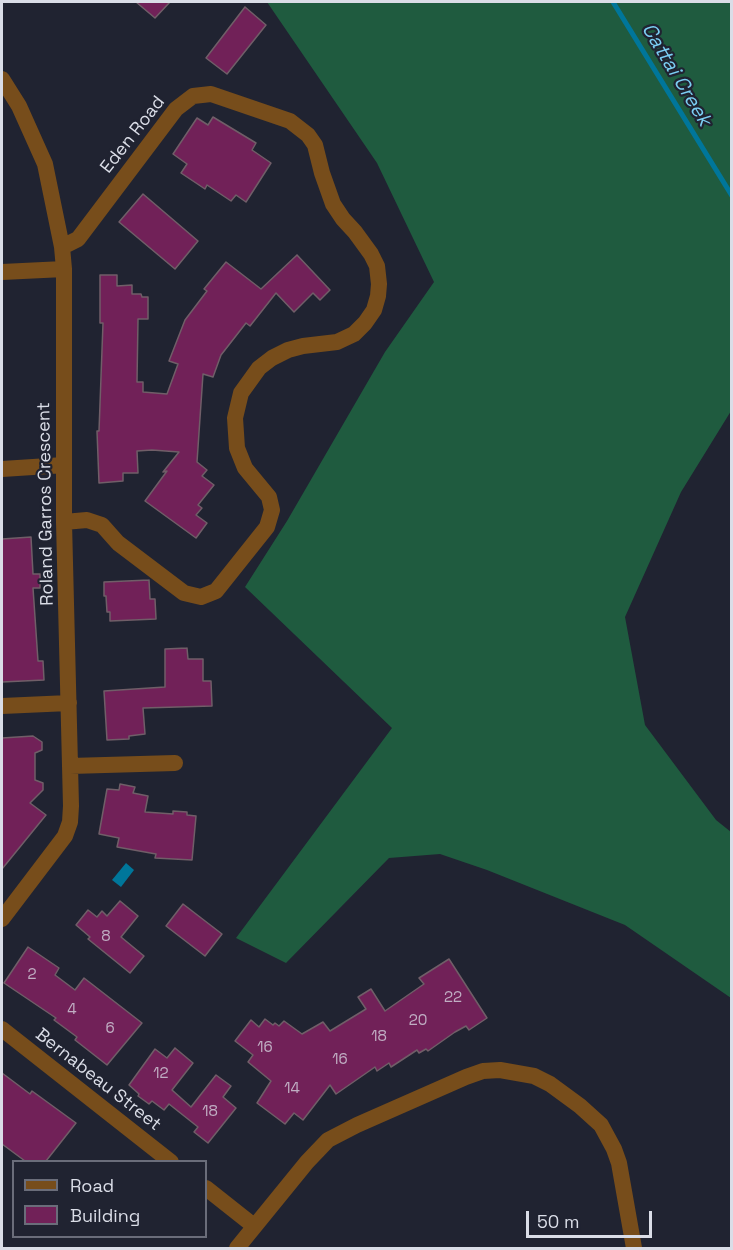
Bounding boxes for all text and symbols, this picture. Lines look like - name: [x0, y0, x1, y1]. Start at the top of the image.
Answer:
- water label: Cattai Creek: [636, 19, 716, 131]
- street label: Eden Road: [96, 92, 170, 178]
- street label: Roland Garros Crescent: [33, 402, 59, 606]
- house number: 8: [101, 928, 111, 946]
- house number: 2: [27, 966, 37, 984]
- house number: 22: [444, 989, 462, 1007]
- house number: 4: [67, 1001, 77, 1019]
- house number: 20: [409, 1012, 427, 1030]
- house number: 6: [105, 1020, 115, 1038]
- street label: Bernabeau Street: [31, 1024, 165, 1136]
- house number: 18: [371, 1028, 387, 1046]
- house number: 16: [257, 1039, 273, 1057]
- house number: 16: [332, 1051, 348, 1069]
- house number: 12: [153, 1065, 169, 1083]
- house number: 14: [284, 1080, 300, 1098]
- house number: 18: [202, 1103, 218, 1121]
- legend: [12, 1160, 207, 1238]
- text: Road: [70, 1174, 114, 1197]
- scale bar: [529, 1199, 655, 1237]
- text: Building: [70, 1204, 140, 1227]
- text: 50 m: [537, 1210, 579, 1233]

